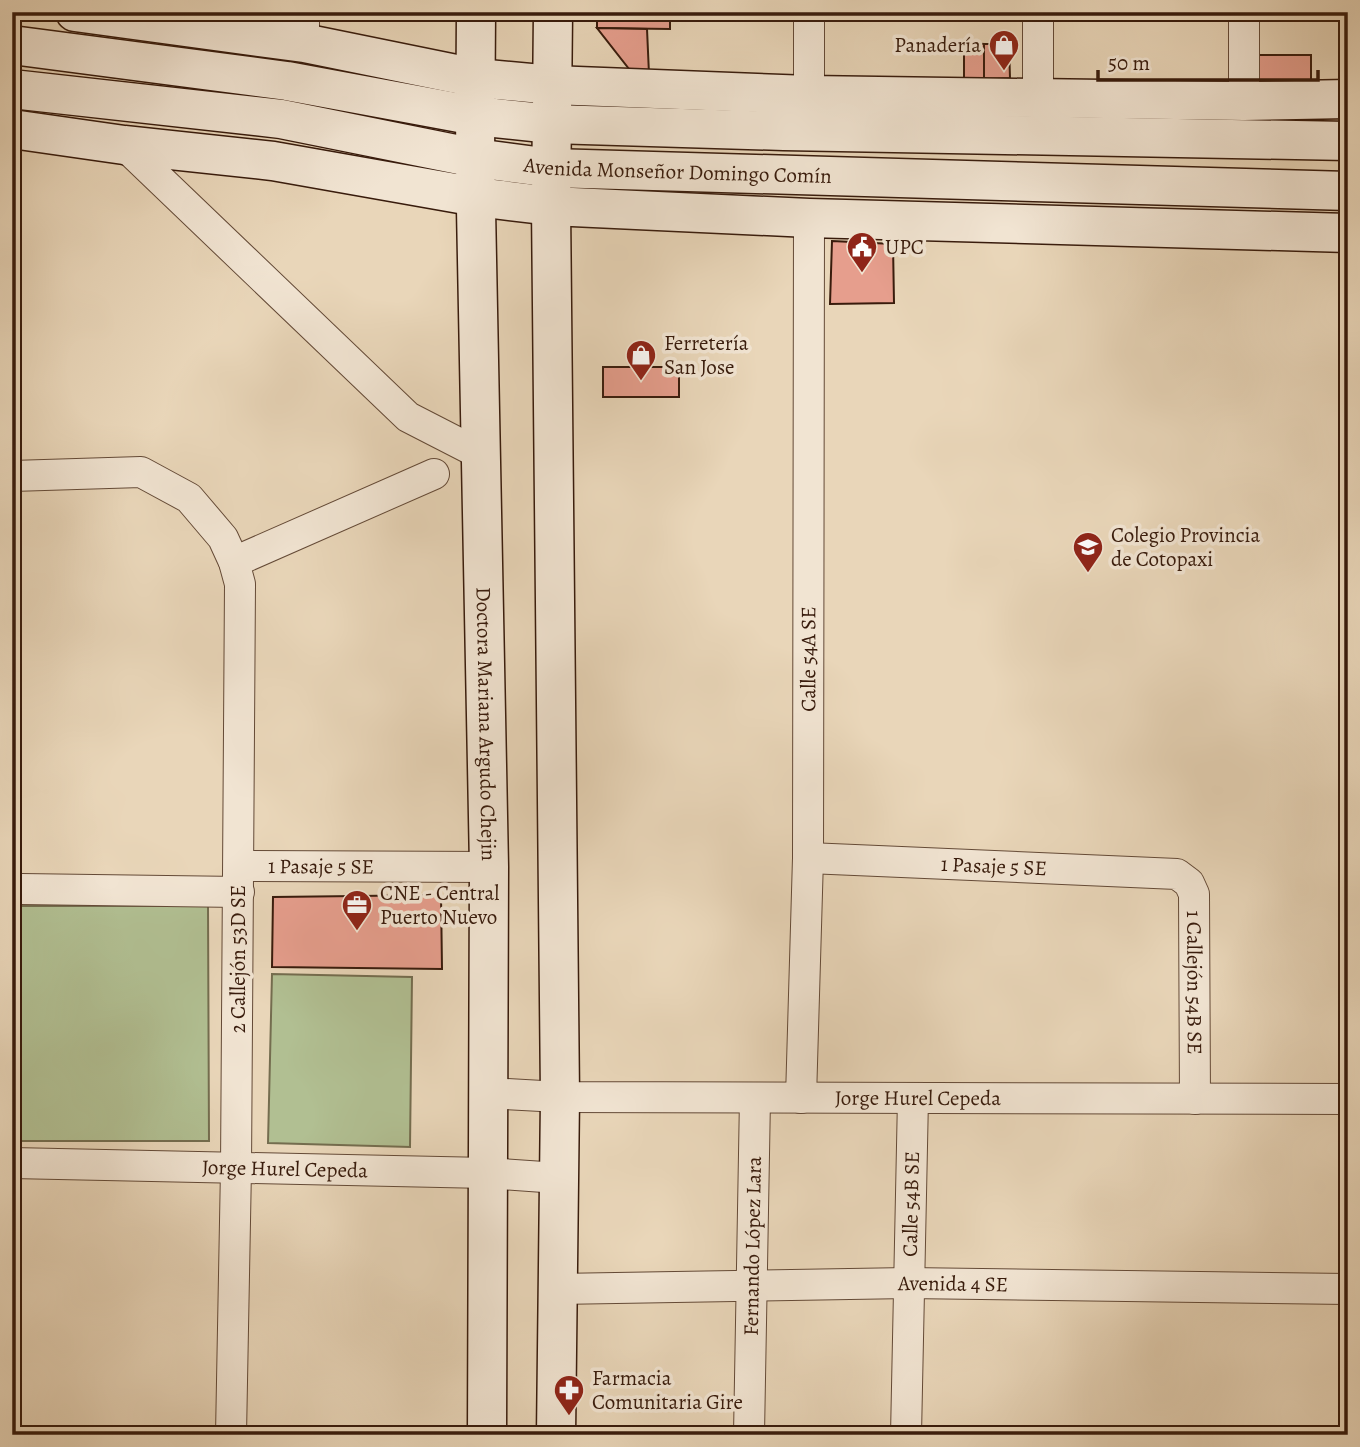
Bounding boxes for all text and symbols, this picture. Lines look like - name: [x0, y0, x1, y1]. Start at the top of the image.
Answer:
- shop icon: Panadería: [987, 28, 1021, 72]
- place label: Panadería: [894, 31, 981, 59]
- scale bar: [1098, 38, 1318, 82]
- text: 50 m: [1108, 49, 1150, 77]
- street label: Avenida Monseñor Domingo Comín: [521, 150, 832, 190]
- public building icon: UPC: [845, 230, 879, 274]
- place label: UPC: [885, 233, 924, 261]
- place label: Ferretería San Jose: [664, 329, 749, 381]
- shop icon: Ferretería San Jose: [624, 338, 658, 382]
- place label: Colegio Provincia de Cotopaxi: [1111, 521, 1260, 573]
- school or university icon: Colegio Provincia de Cotopaxi: [1071, 530, 1105, 574]
- street label: Doctora Mariana Argudo Chejin: [469, 587, 503, 861]
- street label: Calle 54A SE: [794, 606, 822, 712]
- street label: 1 Pasaje 5 SE: [940, 850, 1047, 882]
- street label: 1 Pasaje 5 SE: [268, 852, 374, 881]
- place label: CNE - Central Puerto Nuevo: [380, 879, 499, 931]
- street label: 2 Callejón 53D SE: [224, 885, 252, 1033]
- office icon: CNE - Central Puerto Nuevo: [340, 888, 374, 932]
- street label: 1 Callejón 54B SE: [1180, 910, 1209, 1055]
- street label: Jorge Hurel Cepeda: [835, 1084, 1001, 1112]
- street label: Calle 54B SE: [896, 1151, 926, 1257]
- street label: Jorge Hurel Cepeda: [202, 1153, 369, 1184]
- street label: Fernando López Lara: [737, 1156, 768, 1336]
- street label: Avenida 4 SE: [897, 1269, 1008, 1298]
- place label: Farmacia Comunitaria Gire: [592, 1364, 743, 1416]
- pharmacy icon: Farmacia Comunitaria Gire: [552, 1373, 586, 1417]

